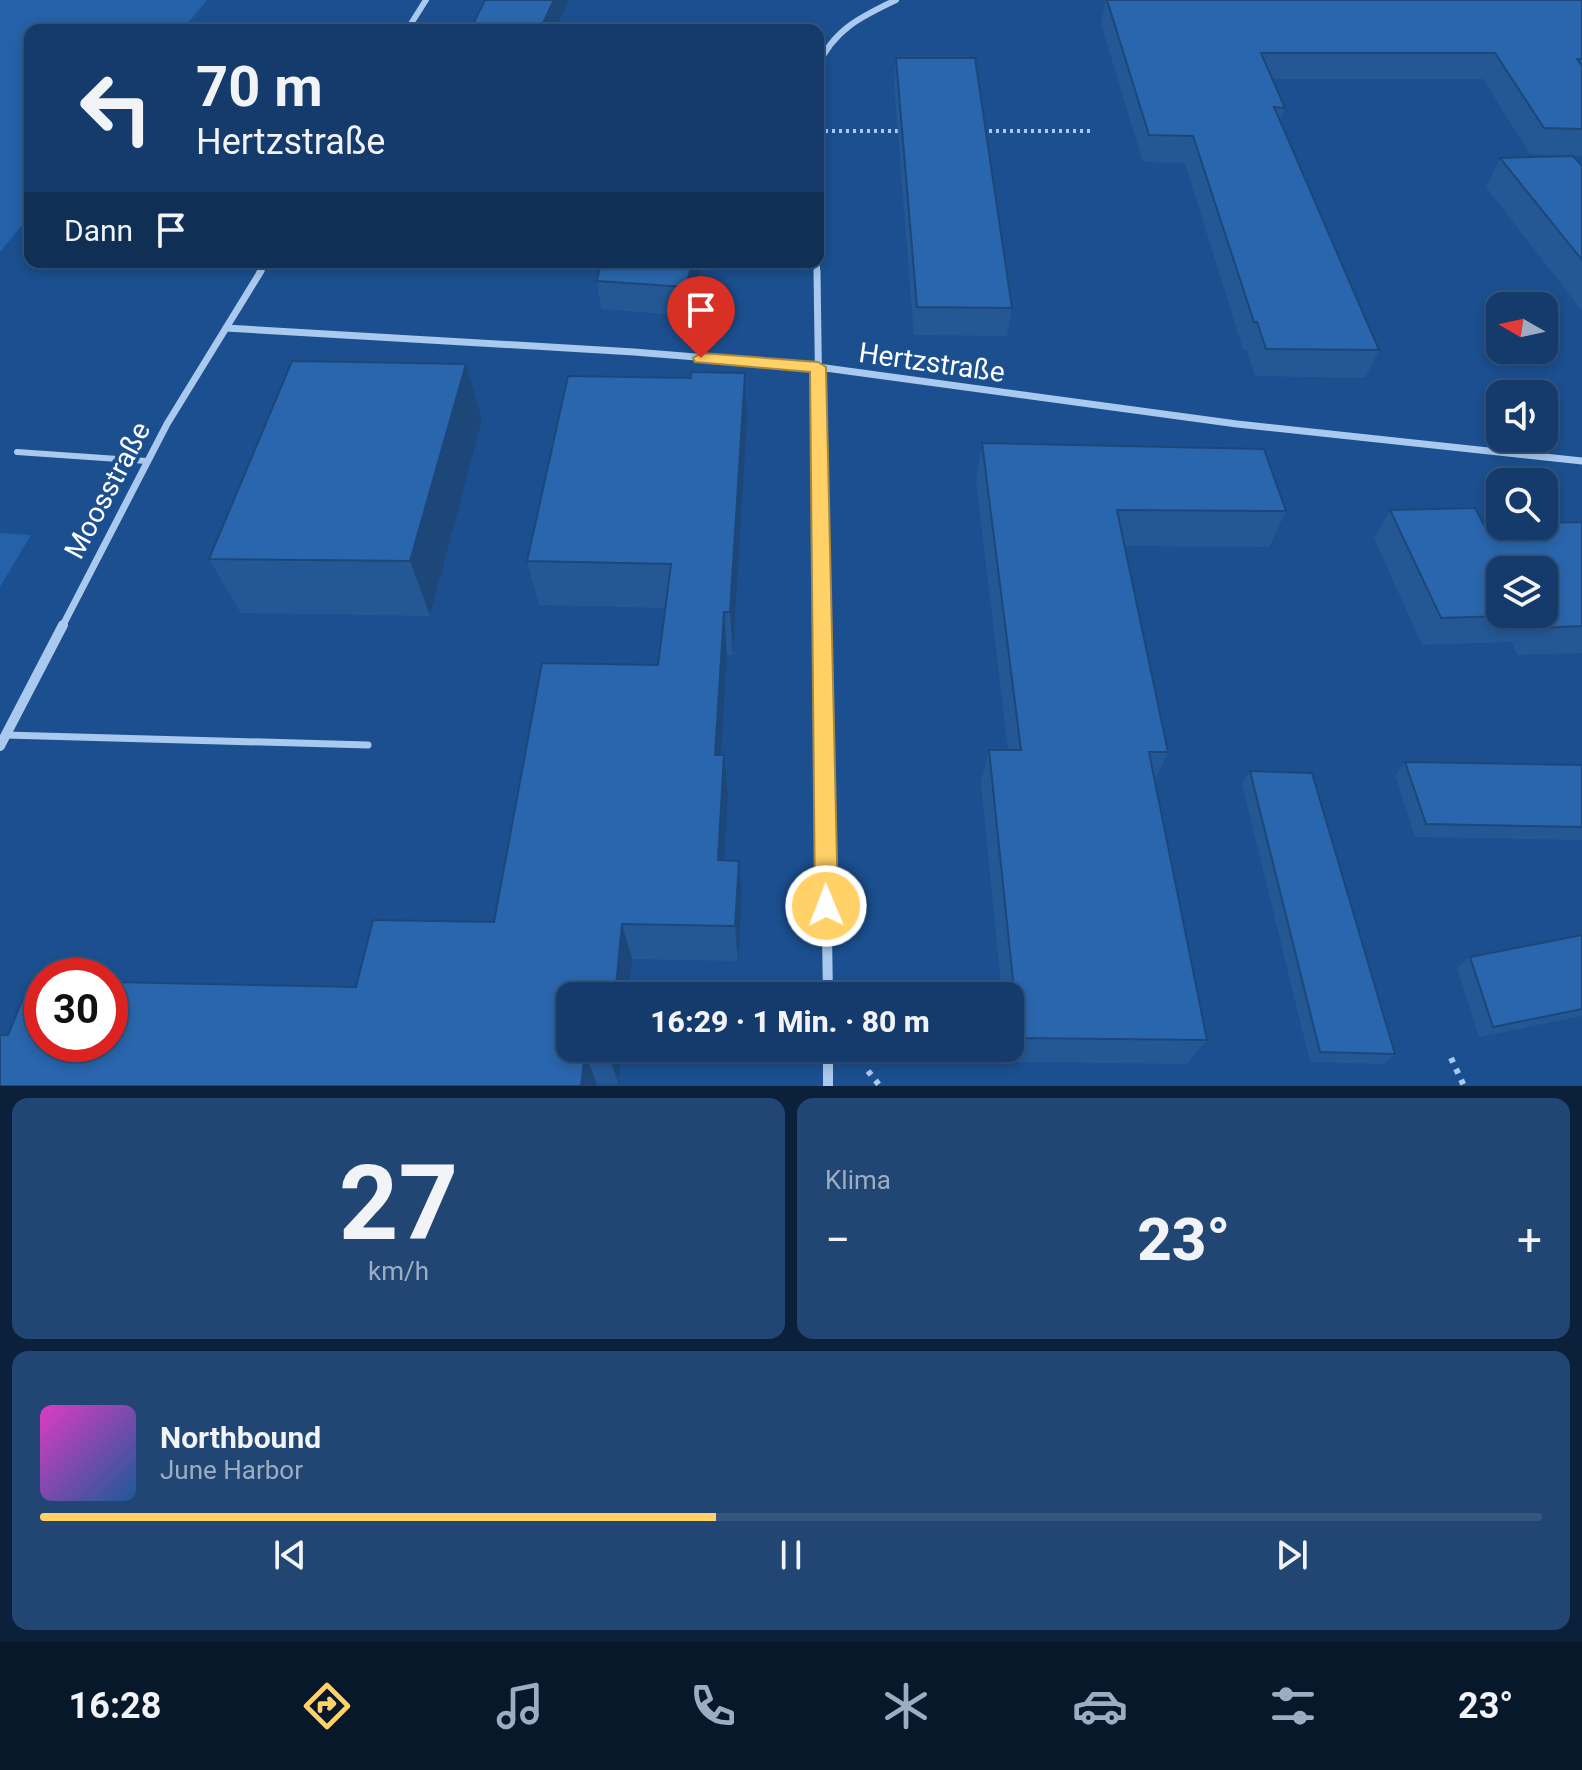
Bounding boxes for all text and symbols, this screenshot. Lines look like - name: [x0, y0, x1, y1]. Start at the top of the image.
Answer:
- text: 70 m: [196, 54, 323, 120]
- icon: left: [64, 56, 168, 160]
- text: Hertzstraße: [196, 121, 385, 163]
- icon: arrive: [149, 208, 193, 252]
- text: Dann: [64, 213, 133, 248]
- pin: [667, 276, 735, 358]
- icon: arrive: [679, 288, 723, 332]
- north arrow: [1486, 292, 1558, 364]
- map controls: [1486, 292, 1558, 628]
- street label: Hertzstraße: [857, 336, 1007, 389]
- button: sound: [1486, 380, 1558, 452]
- street label: Moosstraße: [58, 416, 157, 564]
- button: search: [1486, 468, 1558, 540]
- button: layers: [1486, 556, 1558, 628]
- position arrow: [784, 864, 868, 948]
- speed limit sign: 30: [24, 958, 128, 1062]
- text: 16:29 · 1 Min. · 80 m: [650, 1004, 930, 1039]
- text: 27: [339, 1143, 458, 1264]
- text: Klima: [825, 1165, 891, 1195]
- text: 23°: [1137, 1204, 1230, 1275]
- text: −: [825, 1214, 850, 1266]
- text: +: [1517, 1214, 1542, 1266]
- text: km/h: [368, 1256, 429, 1286]
- text: Northbound: [160, 1420, 321, 1455]
- text: June Harbor: [160, 1455, 303, 1485]
- icon: previous: [268, 1533, 312, 1577]
- icon: pause: [769, 1533, 813, 1577]
- icon: next: [1270, 1533, 1314, 1577]
- icon: directions: [299, 1678, 355, 1734]
- icon: music: [492, 1678, 548, 1734]
- icon: phone: [685, 1678, 741, 1734]
- icon: climate: [878, 1678, 934, 1734]
- icon: car: [1072, 1678, 1128, 1734]
- icon: filters: [1265, 1678, 1321, 1734]
- text: 16:28: [69, 1685, 161, 1727]
- text: 23°: [1458, 1685, 1513, 1727]

